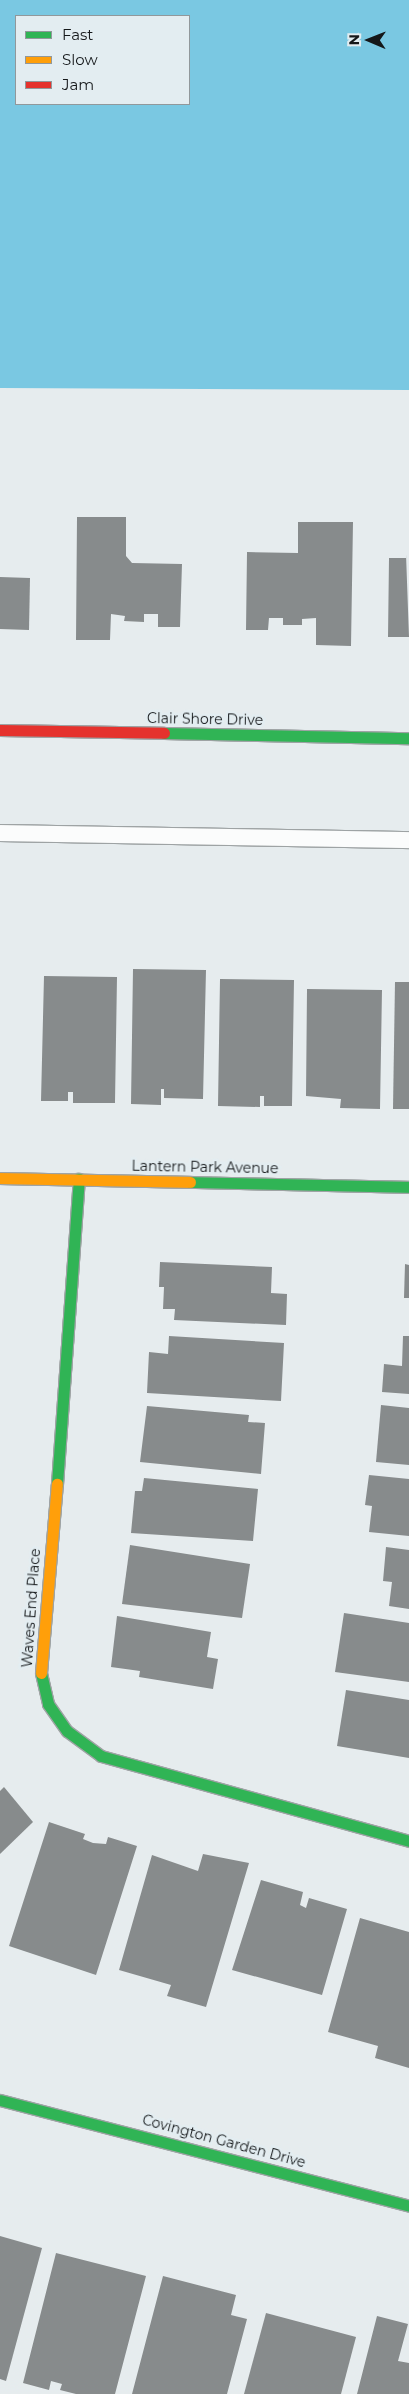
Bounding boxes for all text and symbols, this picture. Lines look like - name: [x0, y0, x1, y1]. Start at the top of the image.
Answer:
- legend: [15, 15, 190, 105]
- north arrow: [344, 15, 394, 65]
- text: Fast: [62, 25, 93, 44]
- text: N: [345, 34, 363, 46]
- text: Slow: [62, 50, 98, 69]
- text: Jam: [62, 75, 94, 94]
- street label: Clair Shore Drive: [147, 710, 263, 728]
- street label: Lantern Park Avenue: [131, 1157, 279, 1177]
- street label: Waves End Place: [18, 1548, 44, 1668]
- street label: Covington Garden Drive: [141, 2111, 307, 2171]

